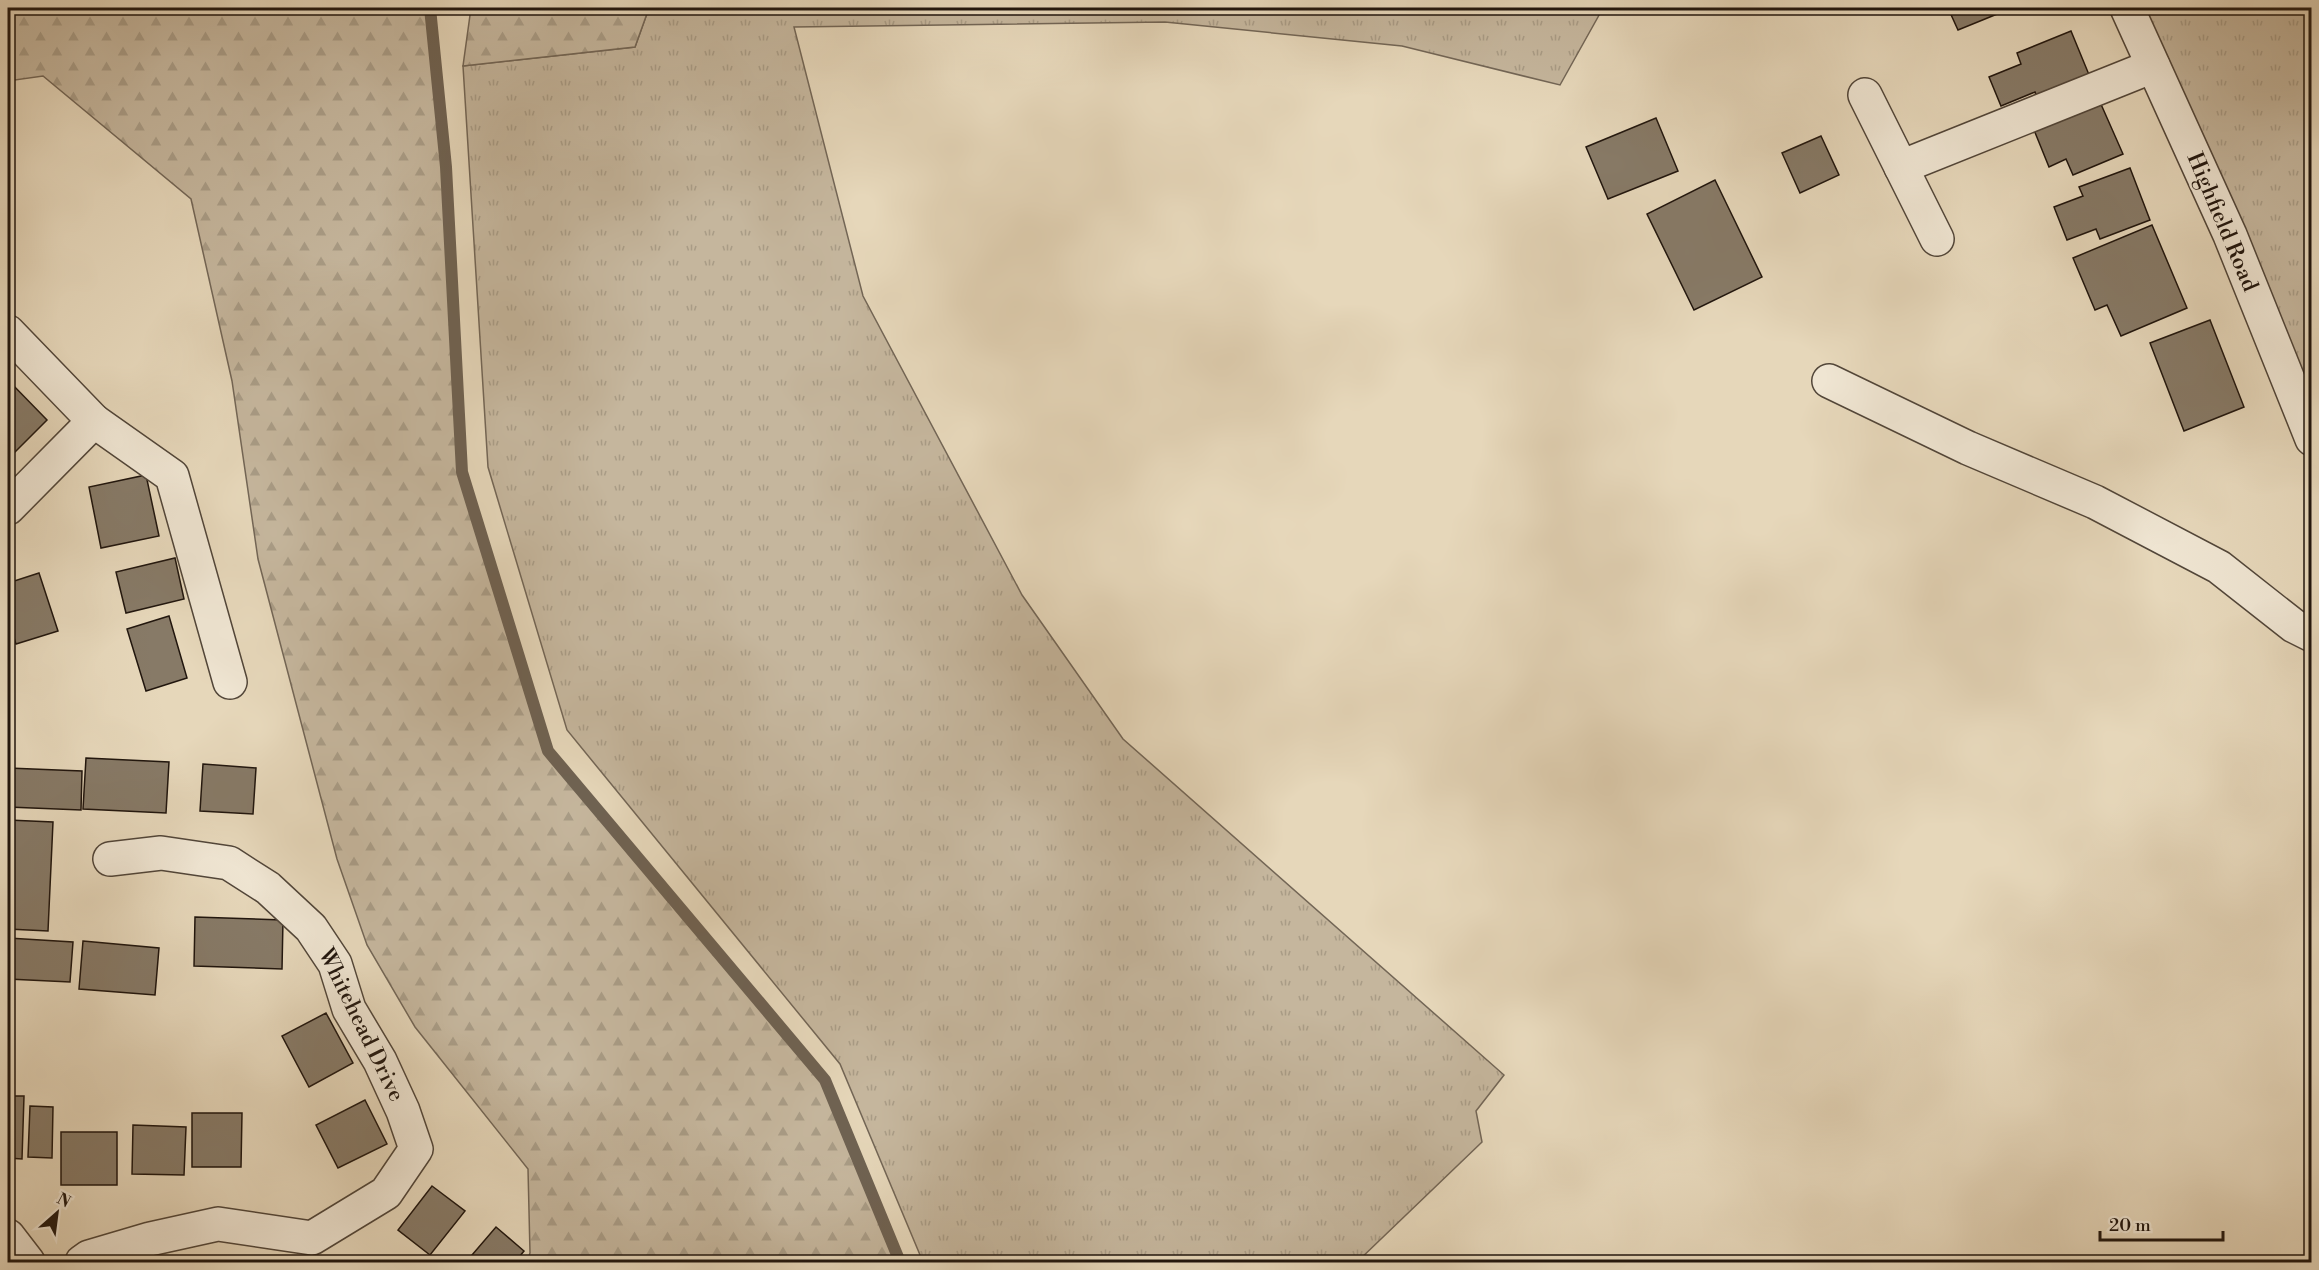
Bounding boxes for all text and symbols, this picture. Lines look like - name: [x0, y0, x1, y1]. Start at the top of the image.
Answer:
- street label: Highfield Road: [2181, 148, 2264, 296]
- street label: Whitehead Drive: [312, 943, 410, 1106]
- north arrow: [27, 1183, 87, 1243]
- text: N: [53, 1189, 74, 1213]
- scale bar: [2100, 1204, 2223, 1242]
- text: 20 m: [2109, 1214, 2151, 1237]

